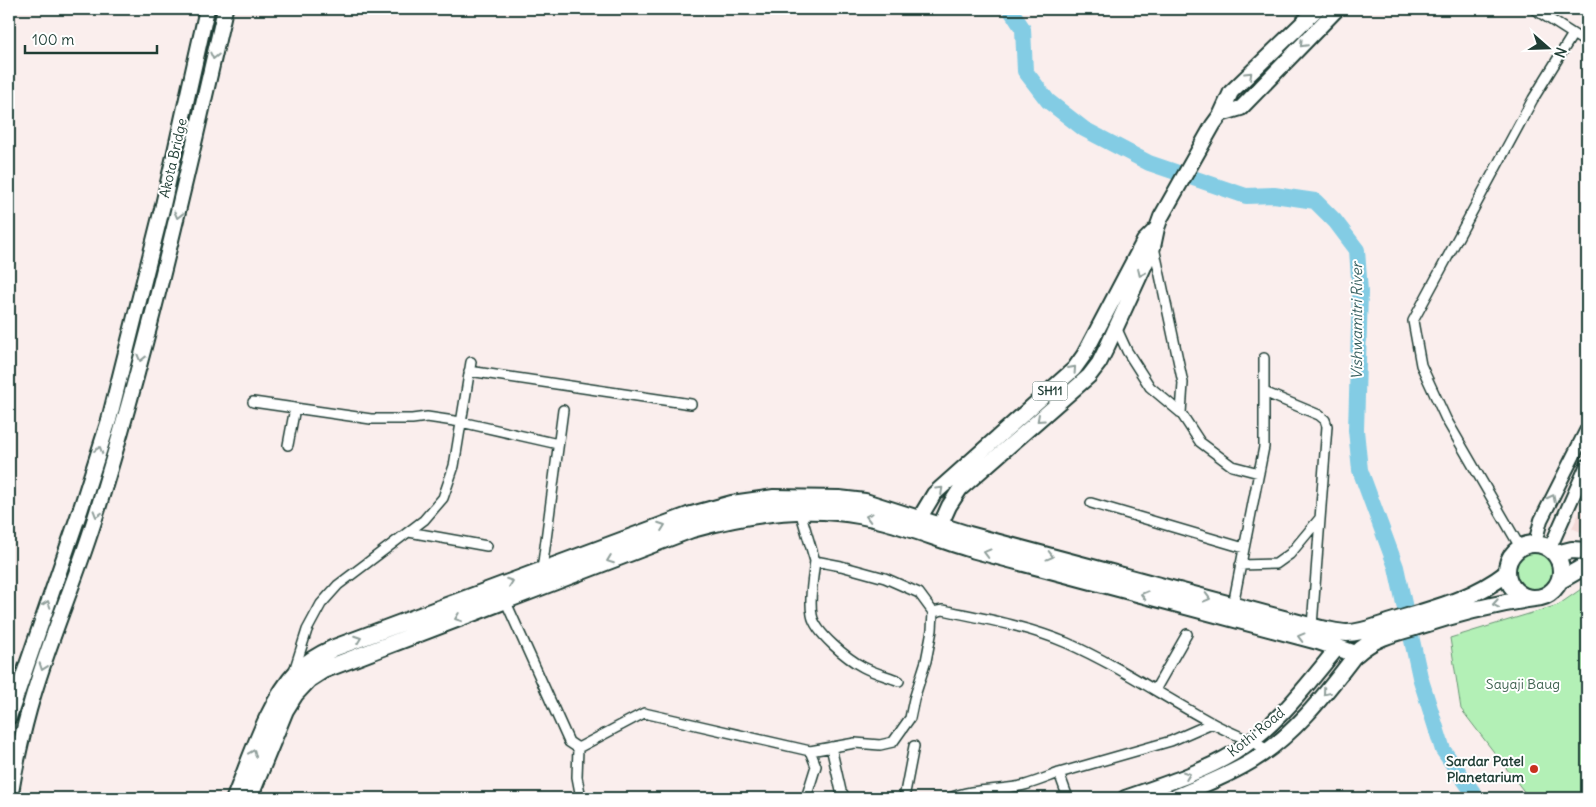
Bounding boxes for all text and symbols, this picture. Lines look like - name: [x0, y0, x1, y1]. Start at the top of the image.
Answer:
- scale bar: [25, 22, 158, 54]
- north arrow: [1524, 22, 1574, 72]
- text: 100 m: [32, 30, 74, 49]
- one-way arrow: [1300, 38, 1309, 47]
- text: N: [1550, 45, 1570, 60]
- one-way arrow: [209, 52, 220, 61]
- one-way arrow: [1243, 72, 1252, 81]
- street label: Akota Bridge: [155, 116, 191, 200]
- one-way arrow: [173, 210, 184, 219]
- water label: Vishwamitri River: [1347, 260, 1366, 380]
- one-way arrow: [1138, 268, 1148, 277]
- one-way arrow: [136, 353, 147, 362]
- one-way arrow: [1067, 366, 1076, 375]
- road number: SH11: [1032, 382, 1068, 401]
- one-way arrow: [1037, 413, 1046, 422]
- one-way arrow: [94, 447, 104, 455]
- one-way arrow: [934, 487, 943, 496]
- one-way arrow: [1546, 494, 1556, 503]
- one-way arrow: [92, 509, 102, 517]
- one-way arrow: [866, 513, 874, 523]
- one-way arrow: [657, 522, 666, 532]
- one-way arrow: [983, 548, 991, 558]
- one-way arrow: [1045, 551, 1053, 561]
- one-way arrow: [606, 554, 615, 564]
- one-way arrow: [505, 578, 514, 588]
- one-way arrow: [1140, 590, 1148, 600]
- one-way arrow: [1203, 592, 1211, 603]
- one-way arrow: [1492, 599, 1500, 609]
- one-way arrow: [41, 600, 51, 609]
- one-way arrow: [454, 612, 463, 622]
- one-way arrow: [1297, 632, 1305, 642]
- one-way arrow: [353, 635, 361, 645]
- one-way arrow: [38, 662, 48, 671]
- park label: Sayaji Baug: [1486, 675, 1560, 693]
- one-way arrow: [1323, 687, 1332, 696]
- street label: Kothi Road: [1224, 703, 1288, 761]
- one-way arrow: [247, 749, 258, 758]
- place label: Sardar Patel Planetarium: [1446, 752, 1525, 786]
- marker: Sardar Patel Planetarium: [1528, 763, 1540, 775]
- one-way arrow: [1183, 771, 1191, 781]

